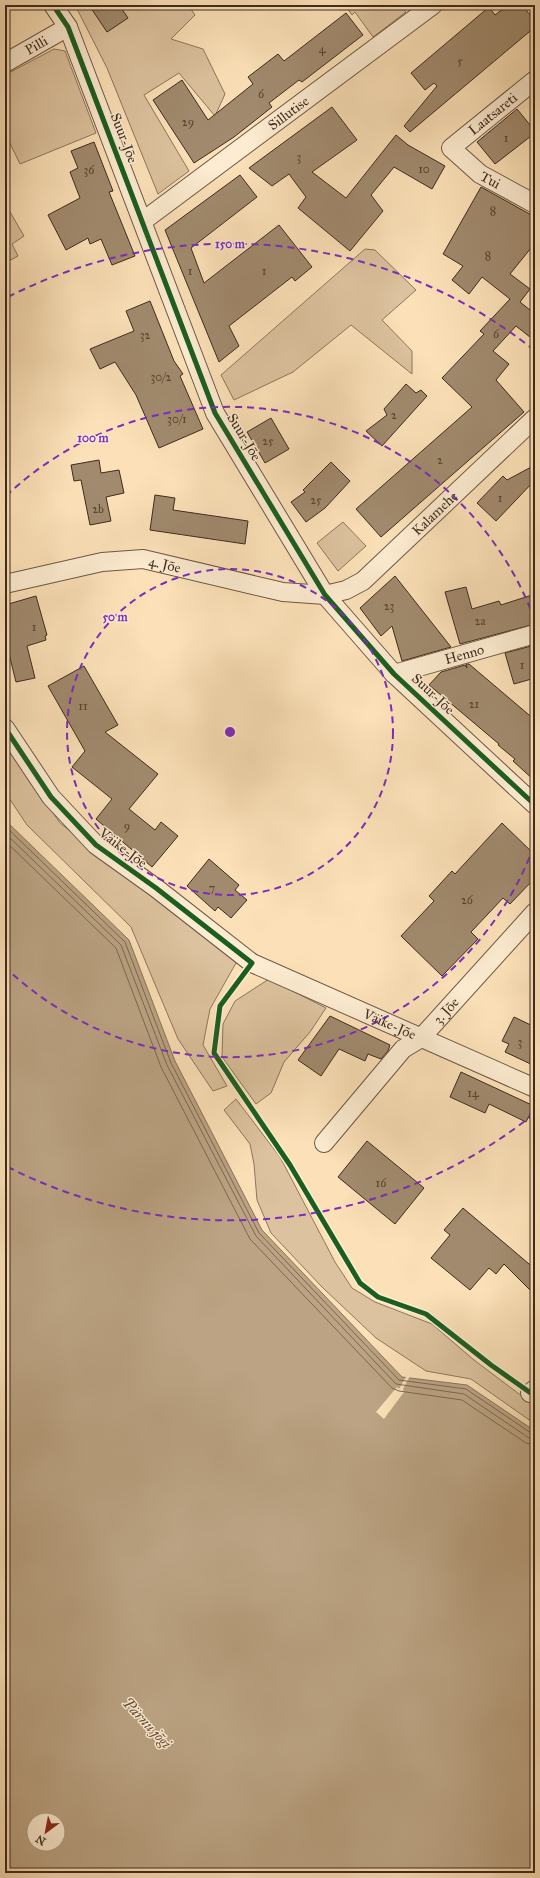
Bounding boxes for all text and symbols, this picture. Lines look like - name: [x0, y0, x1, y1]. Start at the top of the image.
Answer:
- street label: Pilli: [22, 32, 51, 58]
- house number: 4: [319, 42, 326, 56]
- house number: 5: [457, 54, 463, 68]
- house number: 6: [258, 87, 265, 101]
- street label: Laatsareti: [465, 89, 521, 139]
- street label: Sillutise: [264, 92, 312, 134]
- street label: Suur-Jõe: [106, 111, 141, 166]
- house number: 29: [182, 115, 194, 129]
- house number: 1: [504, 131, 509, 145]
- house number: 3: [297, 150, 302, 164]
- house number: 10: [418, 162, 430, 176]
- house number: 36: [84, 163, 95, 177]
- street label: Tui: [477, 167, 504, 192]
- house number: 8: [490, 204, 496, 218]
- text: 150 m: [215, 237, 246, 251]
- house number: 8: [485, 249, 491, 263]
- house number: 1: [188, 264, 193, 278]
- house number: 1: [262, 264, 267, 278]
- house number: 6: [493, 327, 500, 341]
- house number: 32: [140, 328, 150, 342]
- house number: 30/2: [151, 370, 172, 384]
- house number: 2: [391, 408, 397, 422]
- street label: Suur-Jõe: [222, 410, 265, 464]
- house number: 30/1: [167, 412, 187, 426]
- text: 100 m: [77, 431, 110, 445]
- house number: 25: [262, 434, 274, 448]
- house number: 2: [437, 453, 443, 467]
- street label: Kalamehe: [408, 487, 461, 539]
- house number: 1: [498, 491, 503, 505]
- house number: 25: [310, 493, 322, 507]
- house number: 2b: [92, 502, 104, 516]
- street label: 4. Jõe: [147, 552, 183, 576]
- house number: 23: [384, 599, 395, 613]
- text: 50 m: [102, 610, 129, 624]
- house number: 2a: [475, 614, 486, 628]
- house number: 1: [32, 620, 37, 634]
- street label: Henno: [443, 640, 486, 668]
- house number: 1: [520, 658, 525, 672]
- street label: Suur-Jõe: [407, 670, 458, 719]
- house number: 21: [469, 697, 480, 711]
- house number: 11: [78, 699, 88, 713]
- centre of rings: [223, 725, 237, 739]
- house number: 9: [124, 819, 130, 833]
- street label: Väike-Jõe: [94, 824, 150, 872]
- house number: 7: [209, 881, 215, 895]
- house number: 26: [461, 893, 474, 907]
- street label: 3. Jõe: [430, 994, 462, 1027]
- street label: Väike-Jõe: [360, 1004, 419, 1043]
- house number: 3: [518, 1035, 523, 1049]
- house number: 14: [467, 1086, 479, 1100]
- house number: 16: [376, 1176, 387, 1190]
- water label: Pärnu jõgi: [119, 1694, 176, 1753]
- north arrow: [26, 1812, 66, 1852]
- text: N: [33, 1832, 48, 1848]

